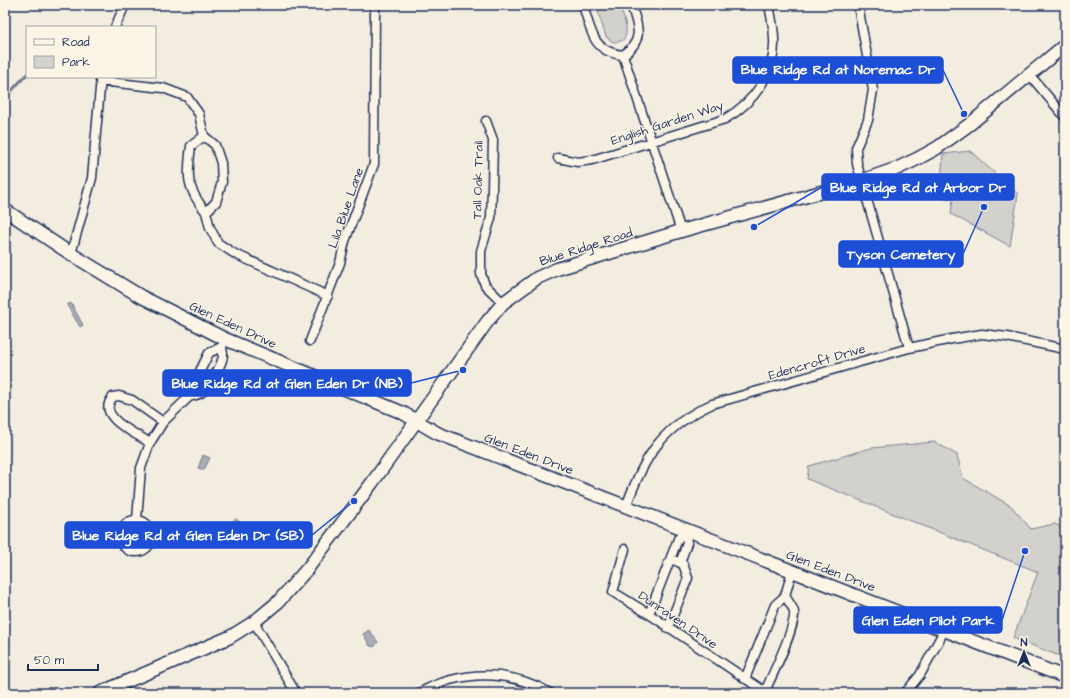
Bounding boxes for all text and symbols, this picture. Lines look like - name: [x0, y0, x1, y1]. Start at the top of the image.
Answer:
- legend: [26, 26, 156, 78]
- text: Road: [62, 34, 90, 51]
- text: Park: [62, 54, 90, 71]
- callout: Blue Ridge Rd at Noremac Dr: [733, 57, 943, 83]
- text: Blue Ridge Rd at Noremac Dr: [741, 60, 936, 81]
- street label: English Garden Way: [608, 96, 726, 151]
- street label: Tall Oak Trail: [468, 141, 488, 219]
- street label: Lila Blue Lane: [324, 165, 368, 251]
- callout: Blue Ridge Rd at Arbor Dr: [822, 174, 1014, 200]
- text: Blue Ridge Rd at Arbor Dr: [830, 178, 1006, 199]
- street label: Blue Ridge Road: [537, 223, 635, 271]
- callout: Tyson Cemetery: [839, 241, 963, 267]
- text: Tyson Cemetery: [846, 245, 956, 265]
- street label: Glen Eden Drive: [186, 297, 280, 353]
- street label: Edencroft Drive: [766, 340, 868, 384]
- callout: Blue Ridge Rd at Glen Eden Dr (NB): [163, 370, 411, 396]
- text: Blue Ridge Rd at Glen Eden Dr (NB): [171, 374, 403, 395]
- street label: Glen Eden Drive: [482, 429, 576, 479]
- callout: Blue Ridge Rd at Glen Eden Dr (SB): [65, 522, 312, 548]
- text: Blue Ridge Rd at Glen Eden Dr (SB): [72, 526, 304, 547]
- street label: Glen Eden Drive: [784, 546, 878, 596]
- street label: Dunraven Drive: [635, 587, 721, 653]
- callout: Glen Eden Pilot Park: [854, 607, 1002, 633]
- text: Glen Eden Pilot Park: [862, 611, 995, 631]
- north arrow: [1004, 632, 1044, 672]
- text: N: [1021, 635, 1028, 650]
- scale bar: [28, 646, 98, 672]
- text: 50 m: [34, 652, 65, 669]

